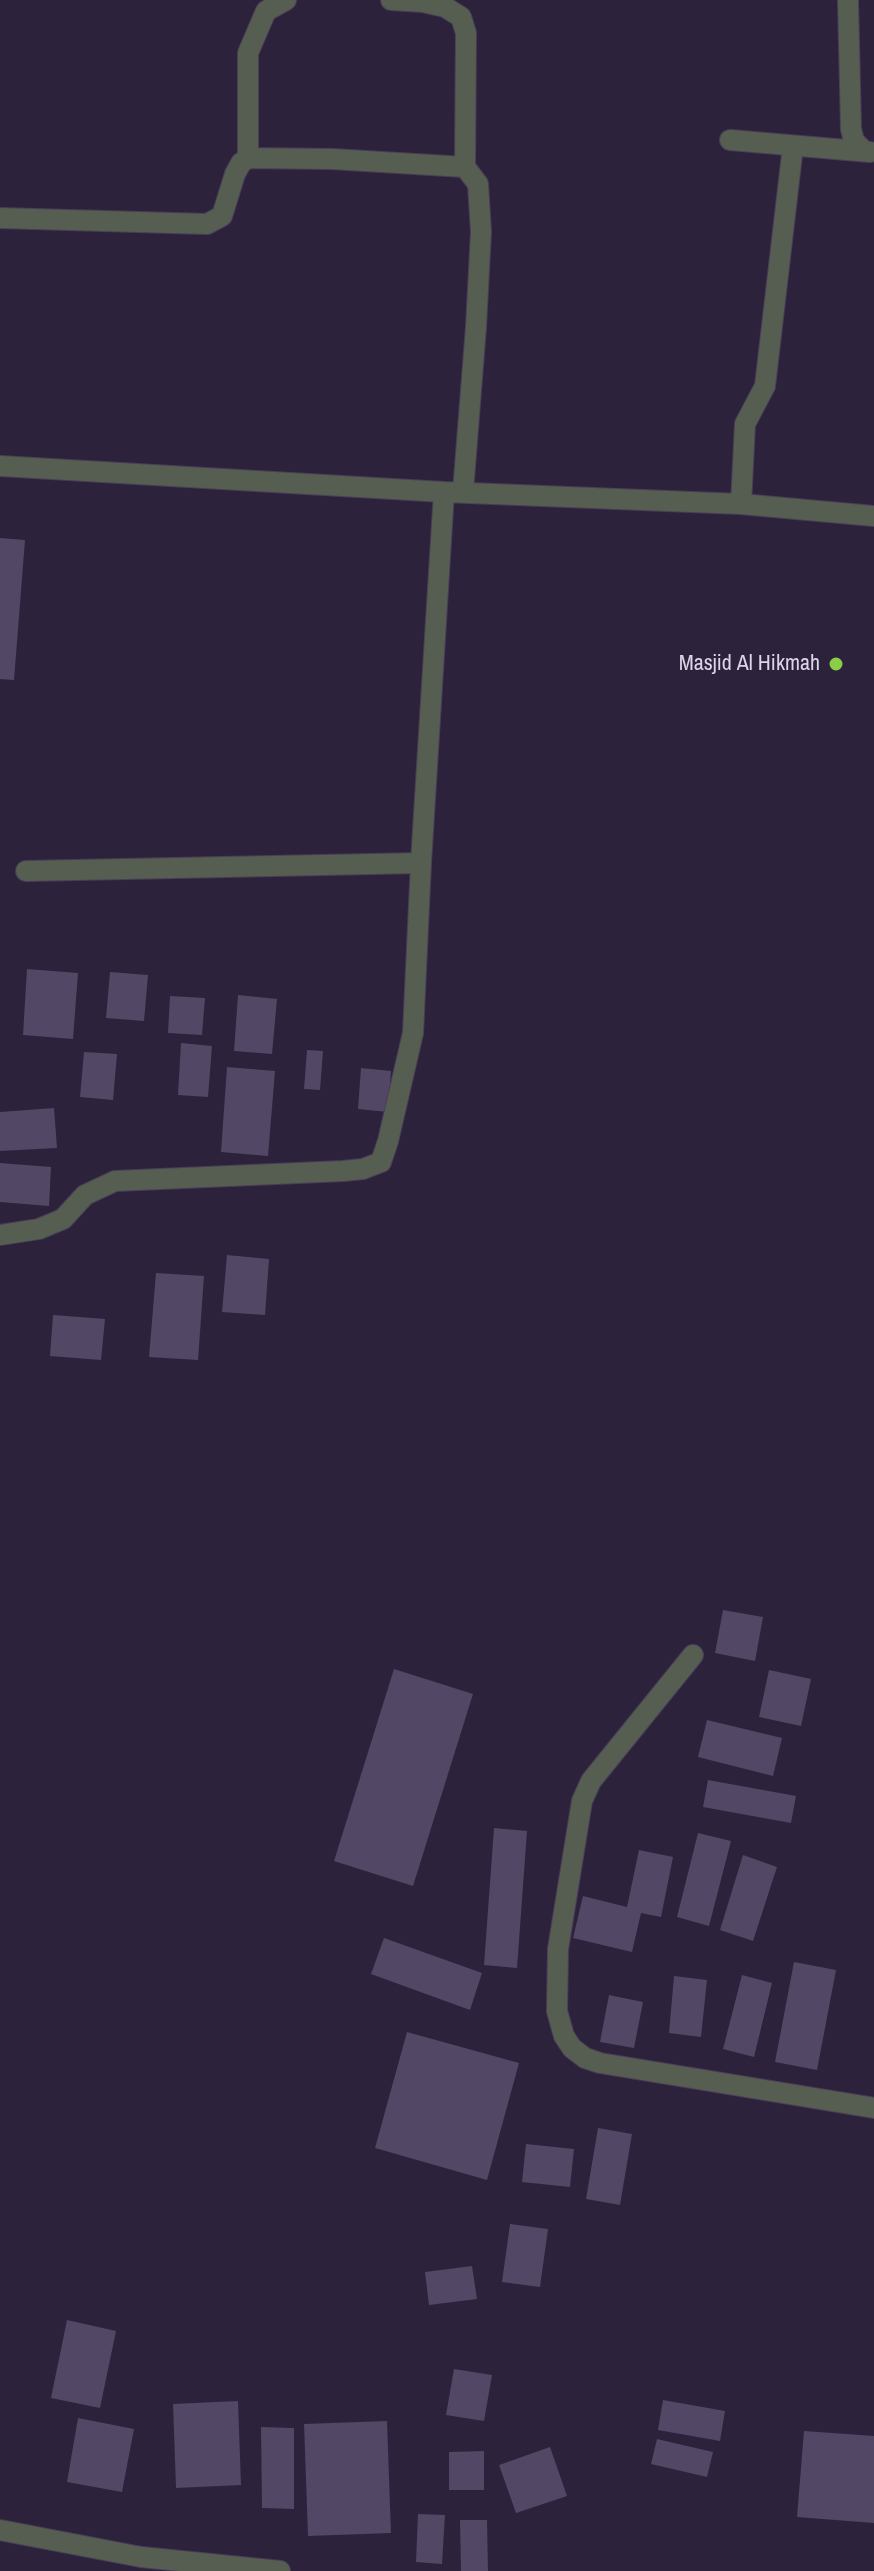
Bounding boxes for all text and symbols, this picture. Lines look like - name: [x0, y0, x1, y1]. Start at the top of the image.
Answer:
- place label: Masjid Al Hikmah: [679, 651, 820, 677]
- marker: Masjid Al Hikmah: [827, 655, 845, 673]

